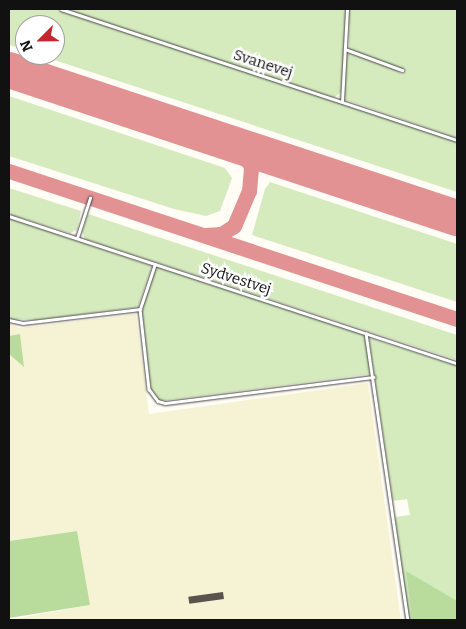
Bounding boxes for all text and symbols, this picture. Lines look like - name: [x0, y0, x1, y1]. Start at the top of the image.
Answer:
- north arrow: [15, 15, 65, 65]
- text: N: [17, 37, 37, 54]
- street label: Svanevej: [231, 46, 295, 82]
- street label: Sydvestvej: [199, 259, 273, 299]

